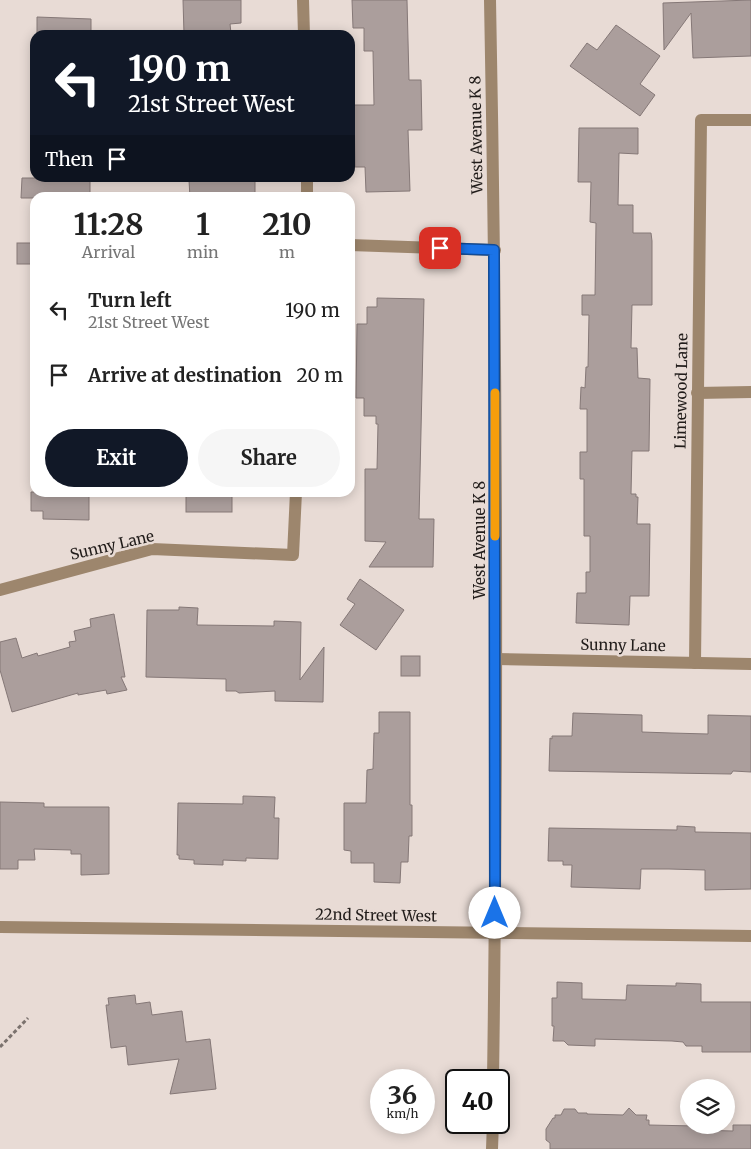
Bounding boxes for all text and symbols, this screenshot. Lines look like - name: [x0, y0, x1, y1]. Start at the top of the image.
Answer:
- text: 190 m: [128, 47, 231, 91]
- icon: left: [45, 50, 110, 115]
- street label: West Avenue K 8: [465, 76, 487, 195]
- text: 21st Street West: [128, 90, 295, 118]
- icon: arrive: [103, 145, 131, 173]
- text: Then: [45, 147, 93, 171]
- text: 11:28: [73, 205, 144, 243]
- text: 1: [196, 205, 210, 243]
- text: 210: [262, 205, 312, 243]
- pin: [419, 227, 461, 269]
- icon: arrive: [426, 234, 454, 262]
- text: Arrival: [82, 242, 135, 262]
- text: min: [187, 242, 219, 262]
- text: m: [279, 242, 295, 262]
- text: Turn left: [88, 288, 172, 312]
- icon: left: [45, 296, 73, 324]
- text: 190 m: [285, 298, 340, 322]
- text: 21st Street West: [88, 312, 209, 332]
- street label: Limewood Lane: [670, 333, 692, 449]
- icon: arrive: [45, 361, 73, 389]
- text: Arrive at destination: [88, 363, 282, 387]
- text: 20 m: [297, 363, 343, 387]
- button: Exit: [45, 429, 188, 487]
- button: Share: [198, 429, 340, 487]
- street label: West Avenue K 8: [470, 481, 489, 600]
- street label: Sunny Lane: [68, 526, 156, 564]
- street label: Sunny Lane: [580, 635, 666, 655]
- position arrow: [468, 886, 520, 938]
- street label: 22nd Street West: [315, 904, 437, 926]
- speed limit sign: 40: [445, 1069, 510, 1134]
- text: 36: [388, 1079, 417, 1111]
- map controls: [680, 1079, 735, 1134]
- button: layers: [680, 1079, 735, 1134]
- text: km/h: [387, 1106, 418, 1121]

